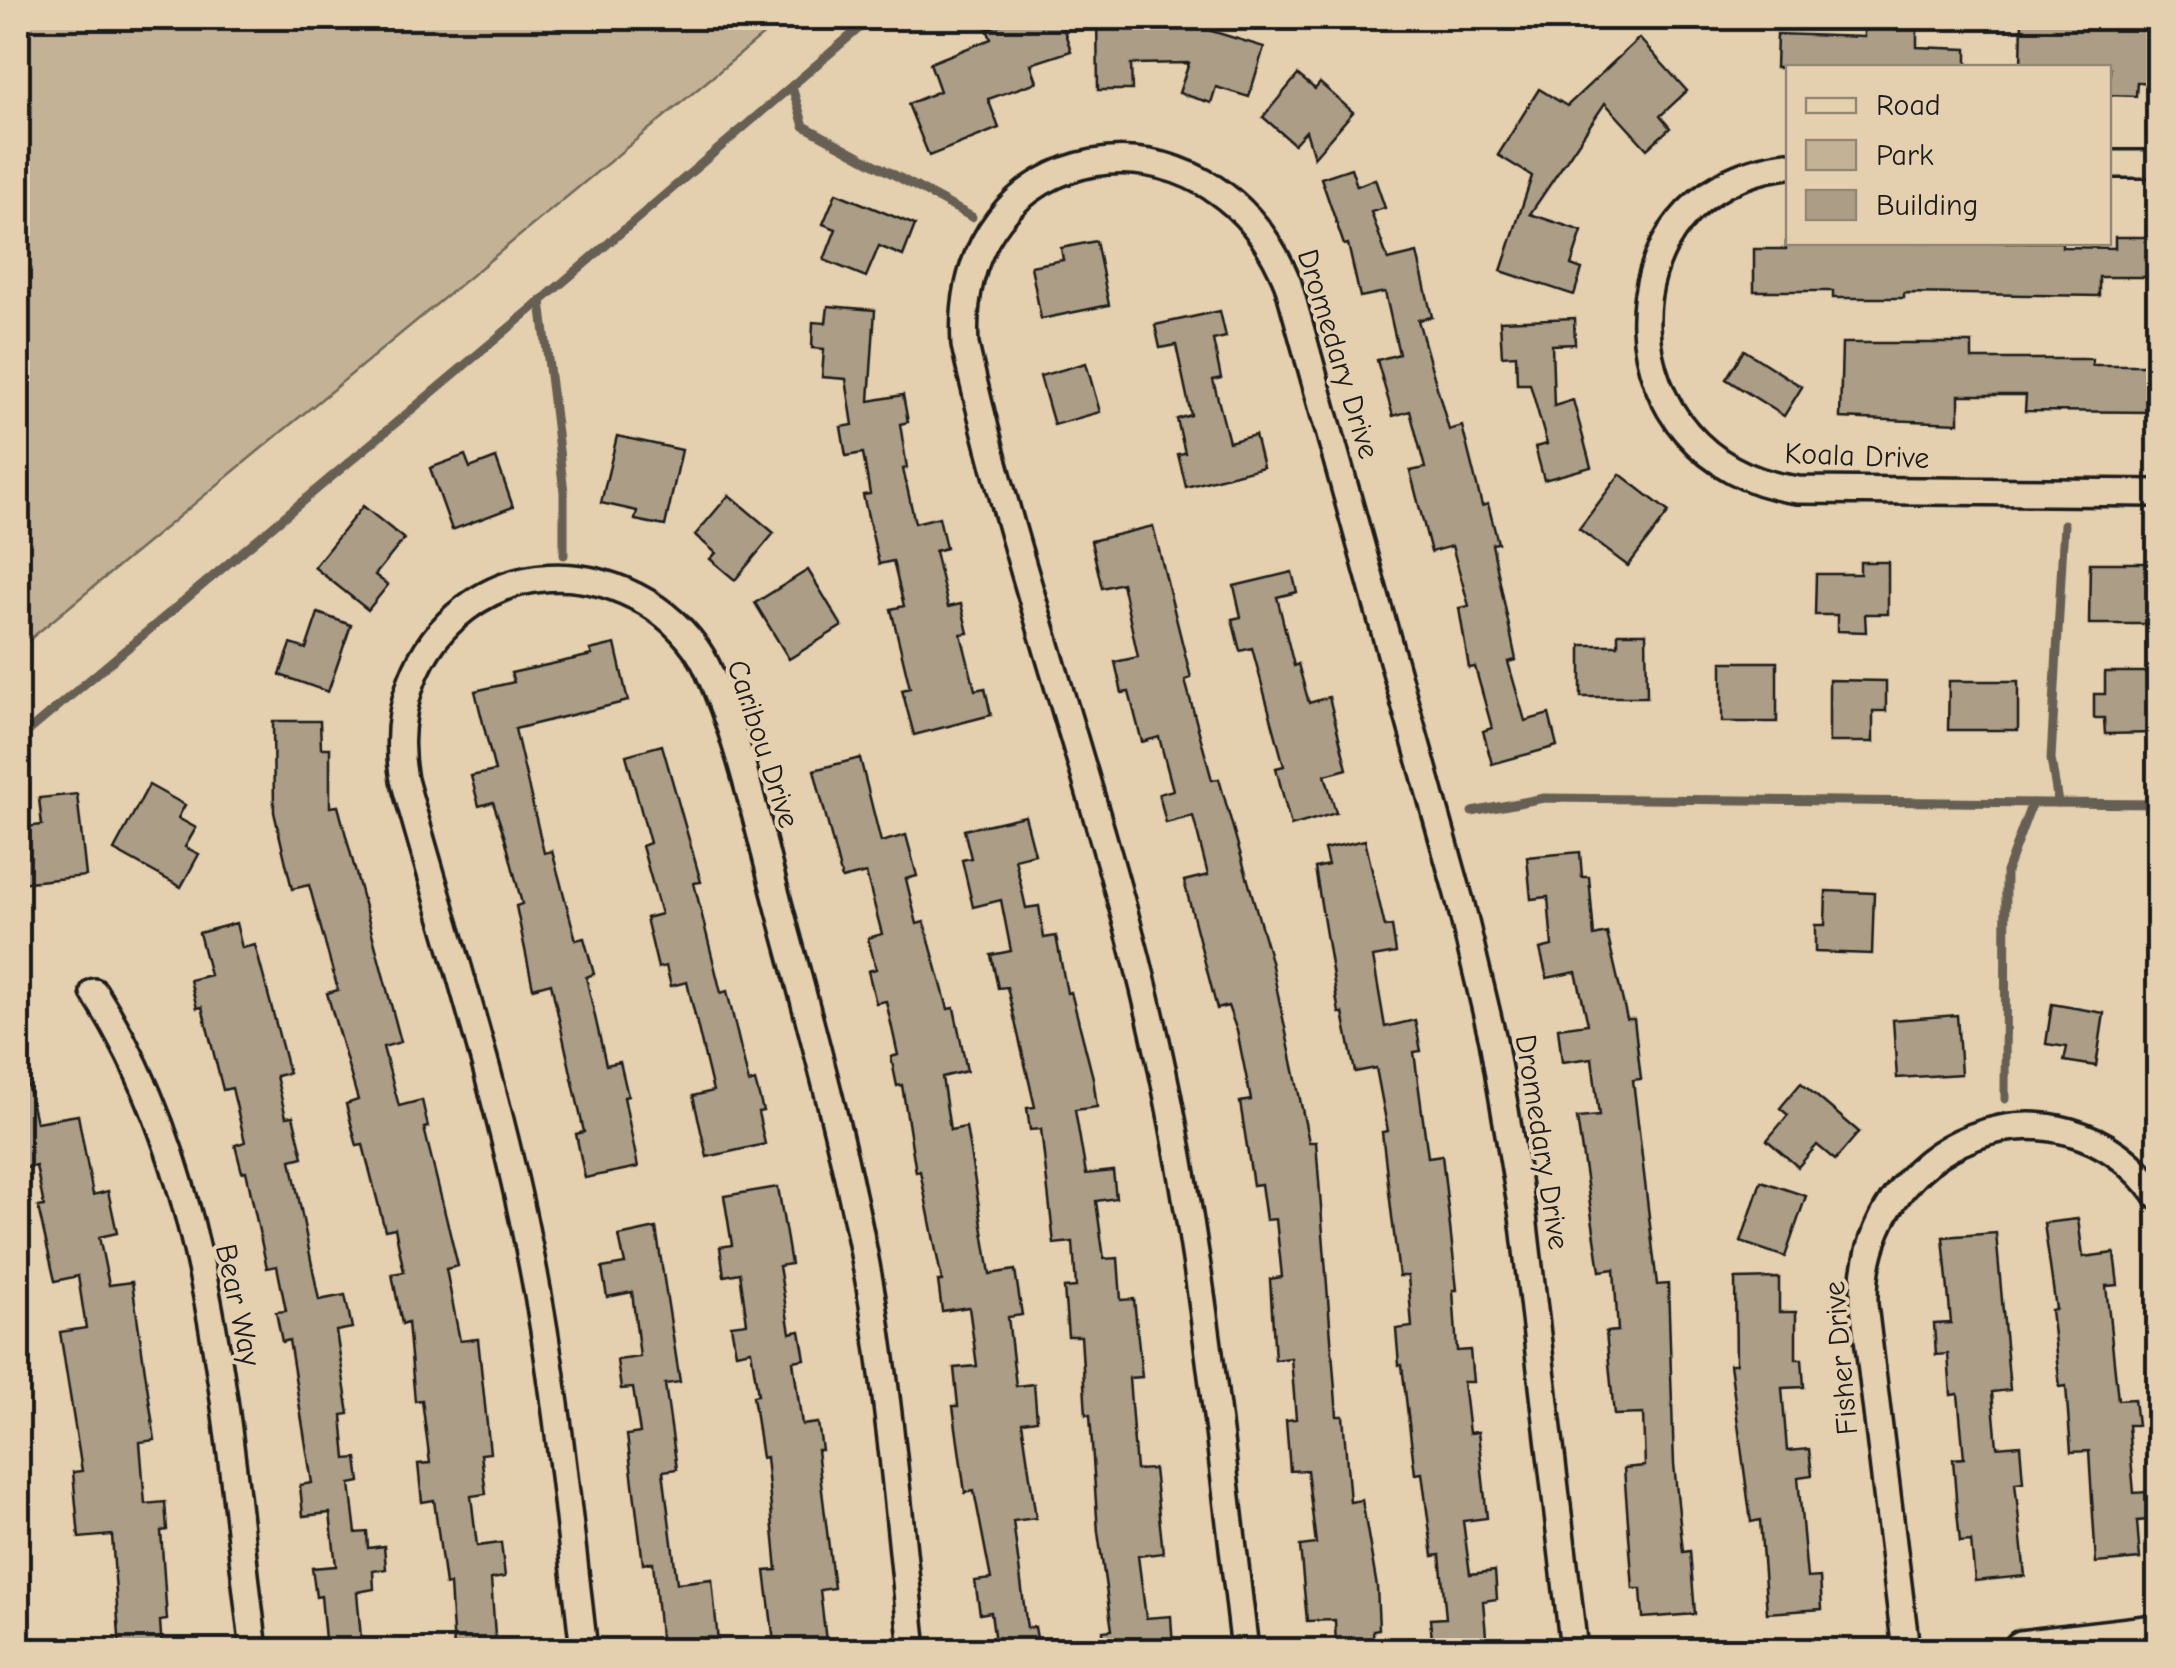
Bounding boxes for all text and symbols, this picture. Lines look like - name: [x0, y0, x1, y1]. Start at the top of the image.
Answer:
- legend: [1786, 65, 2111, 245]
- text: Road: [1876, 88, 1941, 123]
- text: Park: [1876, 138, 1934, 173]
- text: Building: [1876, 188, 1979, 223]
- street label: Dromedary Drive: [1290, 245, 1386, 463]
- street label: Koala Drive: [1784, 436, 1930, 476]
- street label: Caribou Drive: [719, 656, 807, 832]
- street label: Dromedary Drive: [1508, 1032, 1576, 1252]
- street label: Bear Way: [208, 1241, 268, 1370]
- street label: Fisher Drive: [1817, 1280, 1865, 1436]

